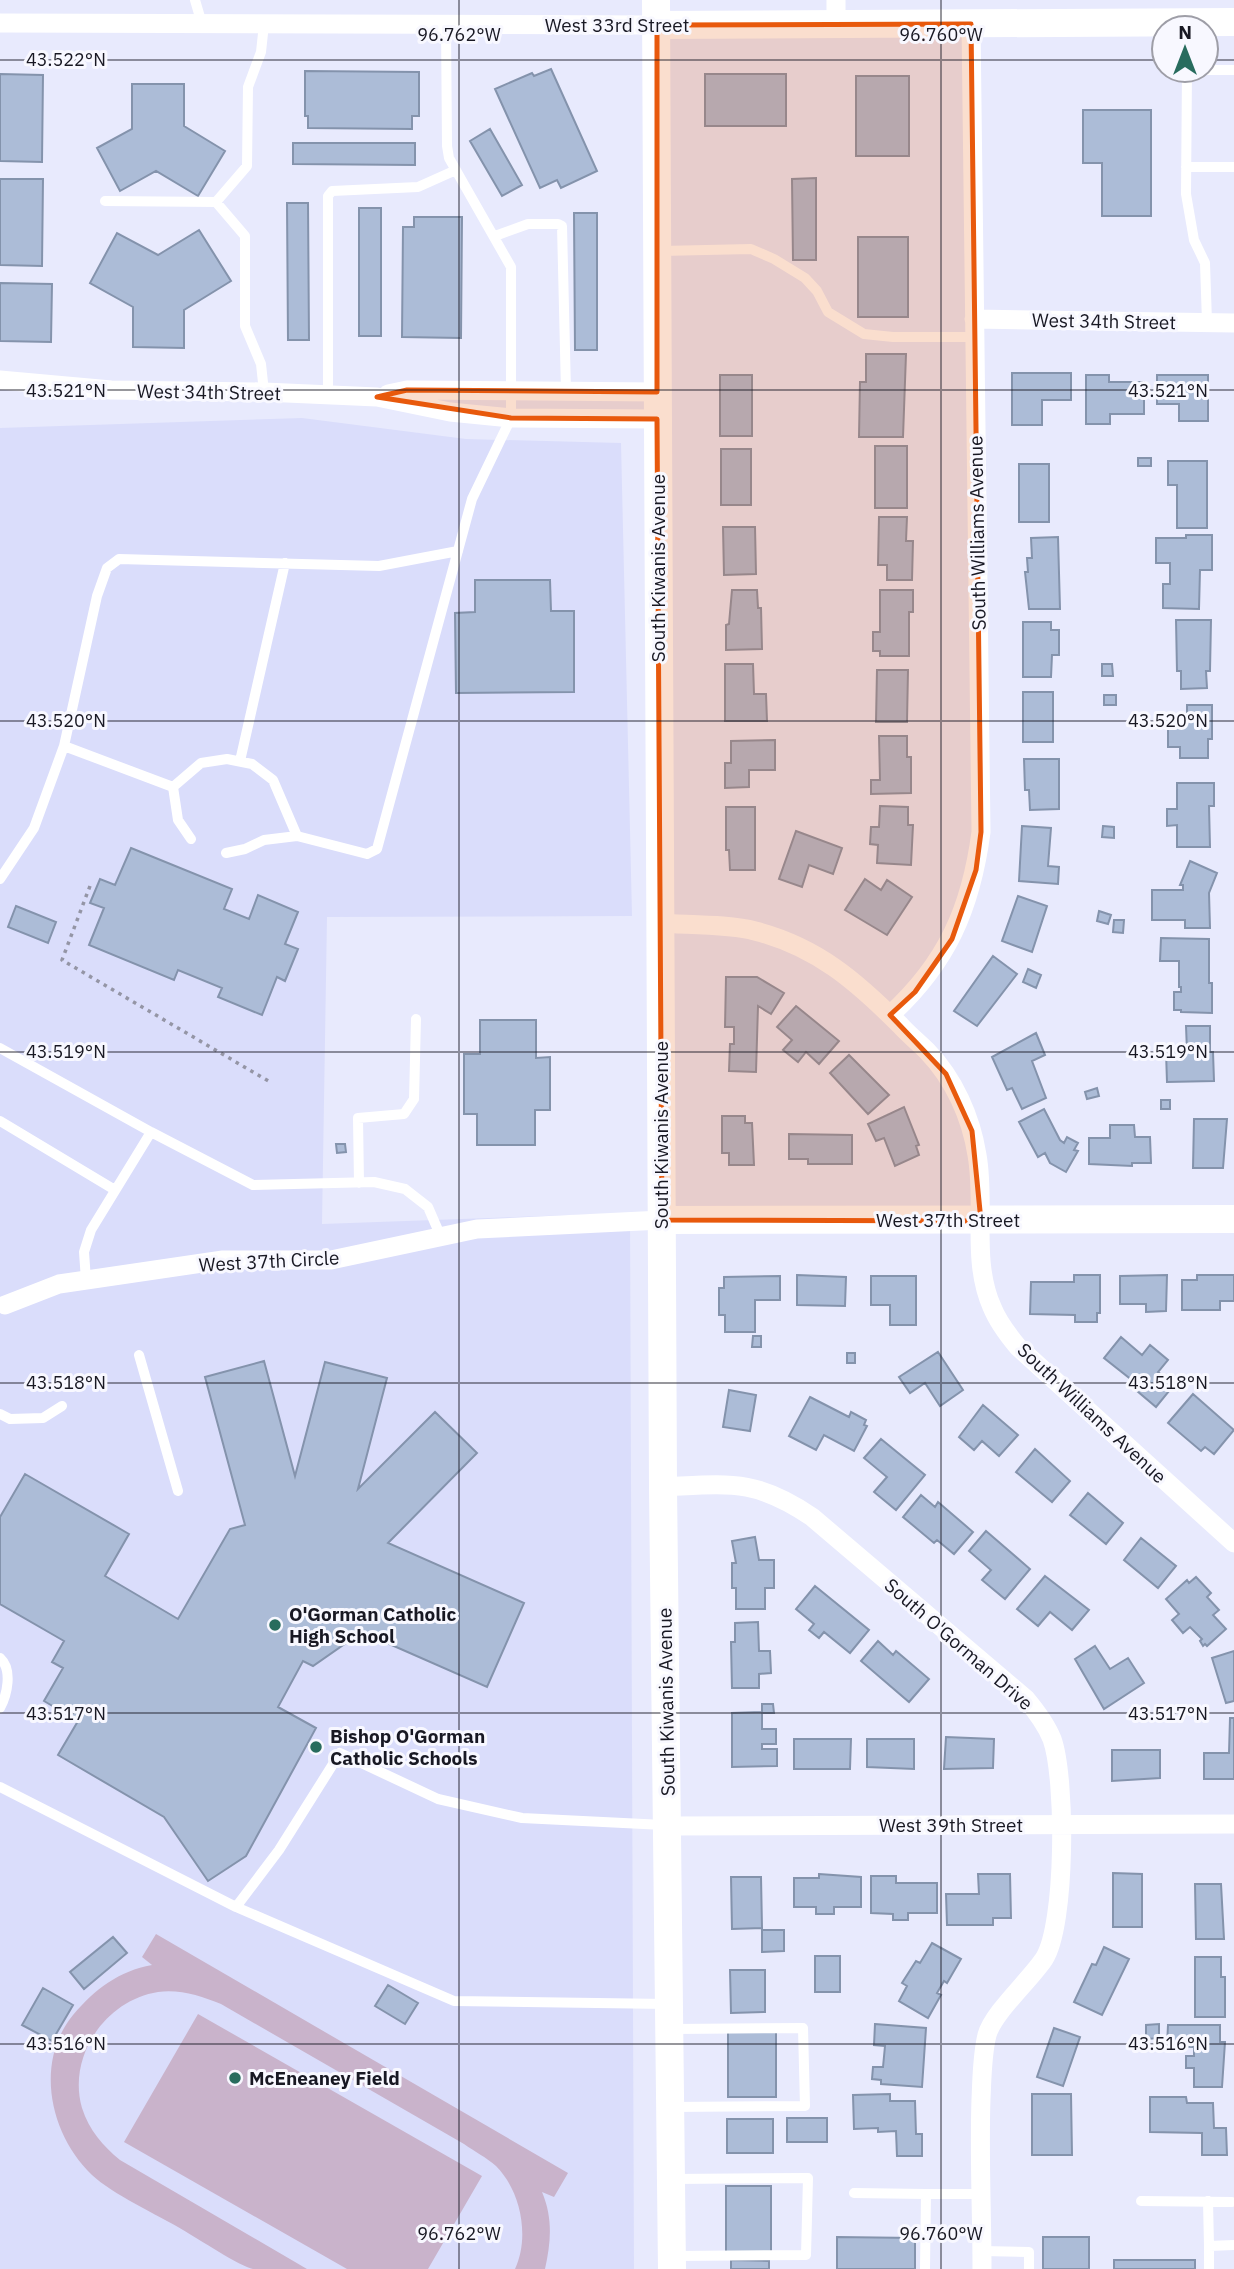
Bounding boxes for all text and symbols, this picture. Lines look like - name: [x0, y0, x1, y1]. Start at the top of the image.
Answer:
- street label: West 33rd Street: [545, 13, 689, 37]
- north arrow: [1150, 14, 1220, 84]
- text: N: [1178, 20, 1192, 44]
- text: 96.762°W: [417, 23, 501, 46]
- text: 96.760°W: [899, 23, 983, 46]
- text: 43.522°N: [26, 48, 106, 71]
- street label: West 34th Street: [1032, 308, 1176, 334]
- text: 43.521°N: [26, 379, 106, 402]
- street label: West 34th Street: [137, 379, 281, 405]
- text: 43.521°N: [1128, 379, 1208, 402]
- street label: South Williams Avenue: [963, 435, 991, 631]
- street label: South Kiwanis Avenue: [646, 474, 670, 662]
- text: 43.520°N: [26, 709, 106, 732]
- text: 43.520°N: [1128, 709, 1208, 732]
- text: 43.519°N: [26, 1040, 106, 1063]
- text: 43.519°N: [1128, 1040, 1208, 1063]
- street label: South Kiwanis Avenue: [649, 1041, 673, 1229]
- street label: West 37th Street: [876, 1208, 1020, 1232]
- street label: West 37th Circle: [198, 1245, 340, 1277]
- street label: South Williams Avenue: [1013, 1338, 1171, 1488]
- text: 43.518°N: [26, 1371, 106, 1394]
- text: 43.518°N: [1128, 1371, 1208, 1394]
- street label: South O'Gorman Drive: [880, 1573, 1038, 1715]
- place label: O'Gorman Catholic High School: [289, 1602, 457, 1648]
- street label: South Kiwanis Avenue: [652, 1608, 680, 1796]
- marker: O'Gorman Catholic High School: [267, 1617, 283, 1633]
- text: 43.517°N: [26, 1702, 106, 1725]
- text: 43.517°N: [1128, 1702, 1208, 1725]
- place label: Bishop O'Gorman Catholic Schools: [330, 1724, 485, 1770]
- marker: Bishop O'Gorman Catholic Schools: [308, 1739, 324, 1755]
- street label: West 39th Street: [879, 1813, 1023, 1837]
- text: 43.516°N: [26, 2032, 106, 2055]
- text: 43.516°N: [1128, 2032, 1208, 2055]
- place label: McEneaney Field: [249, 2066, 400, 2090]
- marker: McEneaney Field: [227, 2070, 243, 2086]
- text: 96.762°W: [417, 2222, 501, 2245]
- text: 96.760°W: [899, 2222, 983, 2245]

